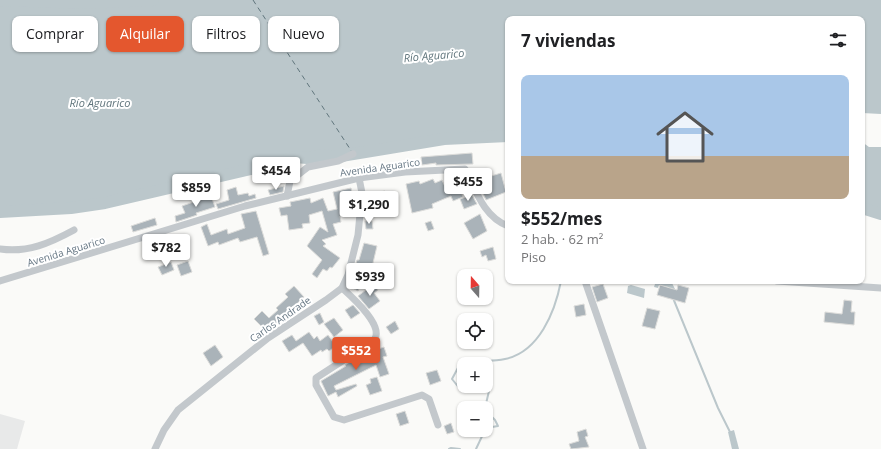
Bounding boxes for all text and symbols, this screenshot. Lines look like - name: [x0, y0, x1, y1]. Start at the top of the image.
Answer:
- chip: Comprar: [12, 16, 98, 52]
- chip: Alquilar: [106, 16, 184, 52]
- chip: Filtros: [192, 16, 260, 52]
- chip: Nuevo: [268, 16, 339, 52]
- text: 7 viviendas: [521, 29, 616, 52]
- icon: filters: [827, 29, 849, 51]
- water label: Río Aguarico: [403, 45, 465, 65]
- water label: Río Aguarico: [70, 95, 130, 110]
- icon: home: [649, 101, 721, 173]
- street label: Avenida Aguarico: [339, 154, 421, 180]
- pin: $454: [252, 157, 300, 191]
- text: $454: [261, 161, 291, 179]
- pin: $455: [444, 168, 492, 202]
- text: $455: [453, 172, 483, 190]
- pin: $859: [172, 174, 220, 208]
- text: $859: [181, 178, 211, 196]
- pin: $1,290: [336, 191, 402, 225]
- text: $1,290: [349, 195, 389, 213]
- text: $552/mes: [521, 207, 602, 230]
- text: 2 hab. · 62 m²: [521, 230, 603, 248]
- street label: Avenida Aguarico: [25, 233, 107, 269]
- pin: $782: [142, 234, 190, 268]
- text: $782: [151, 238, 181, 256]
- text: Piso: [521, 248, 546, 266]
- pin: $939: [346, 263, 394, 297]
- text: $939: [355, 267, 385, 285]
- north arrow: [457, 269, 493, 305]
- map controls: [457, 269, 493, 437]
- street label: Carlos Andrade: [247, 292, 314, 345]
- button: locate: [457, 313, 493, 349]
- pin: $552: [332, 337, 380, 371]
- text: $552: [341, 341, 371, 359]
- button: +: [457, 357, 493, 393]
- button: −: [457, 401, 493, 437]

